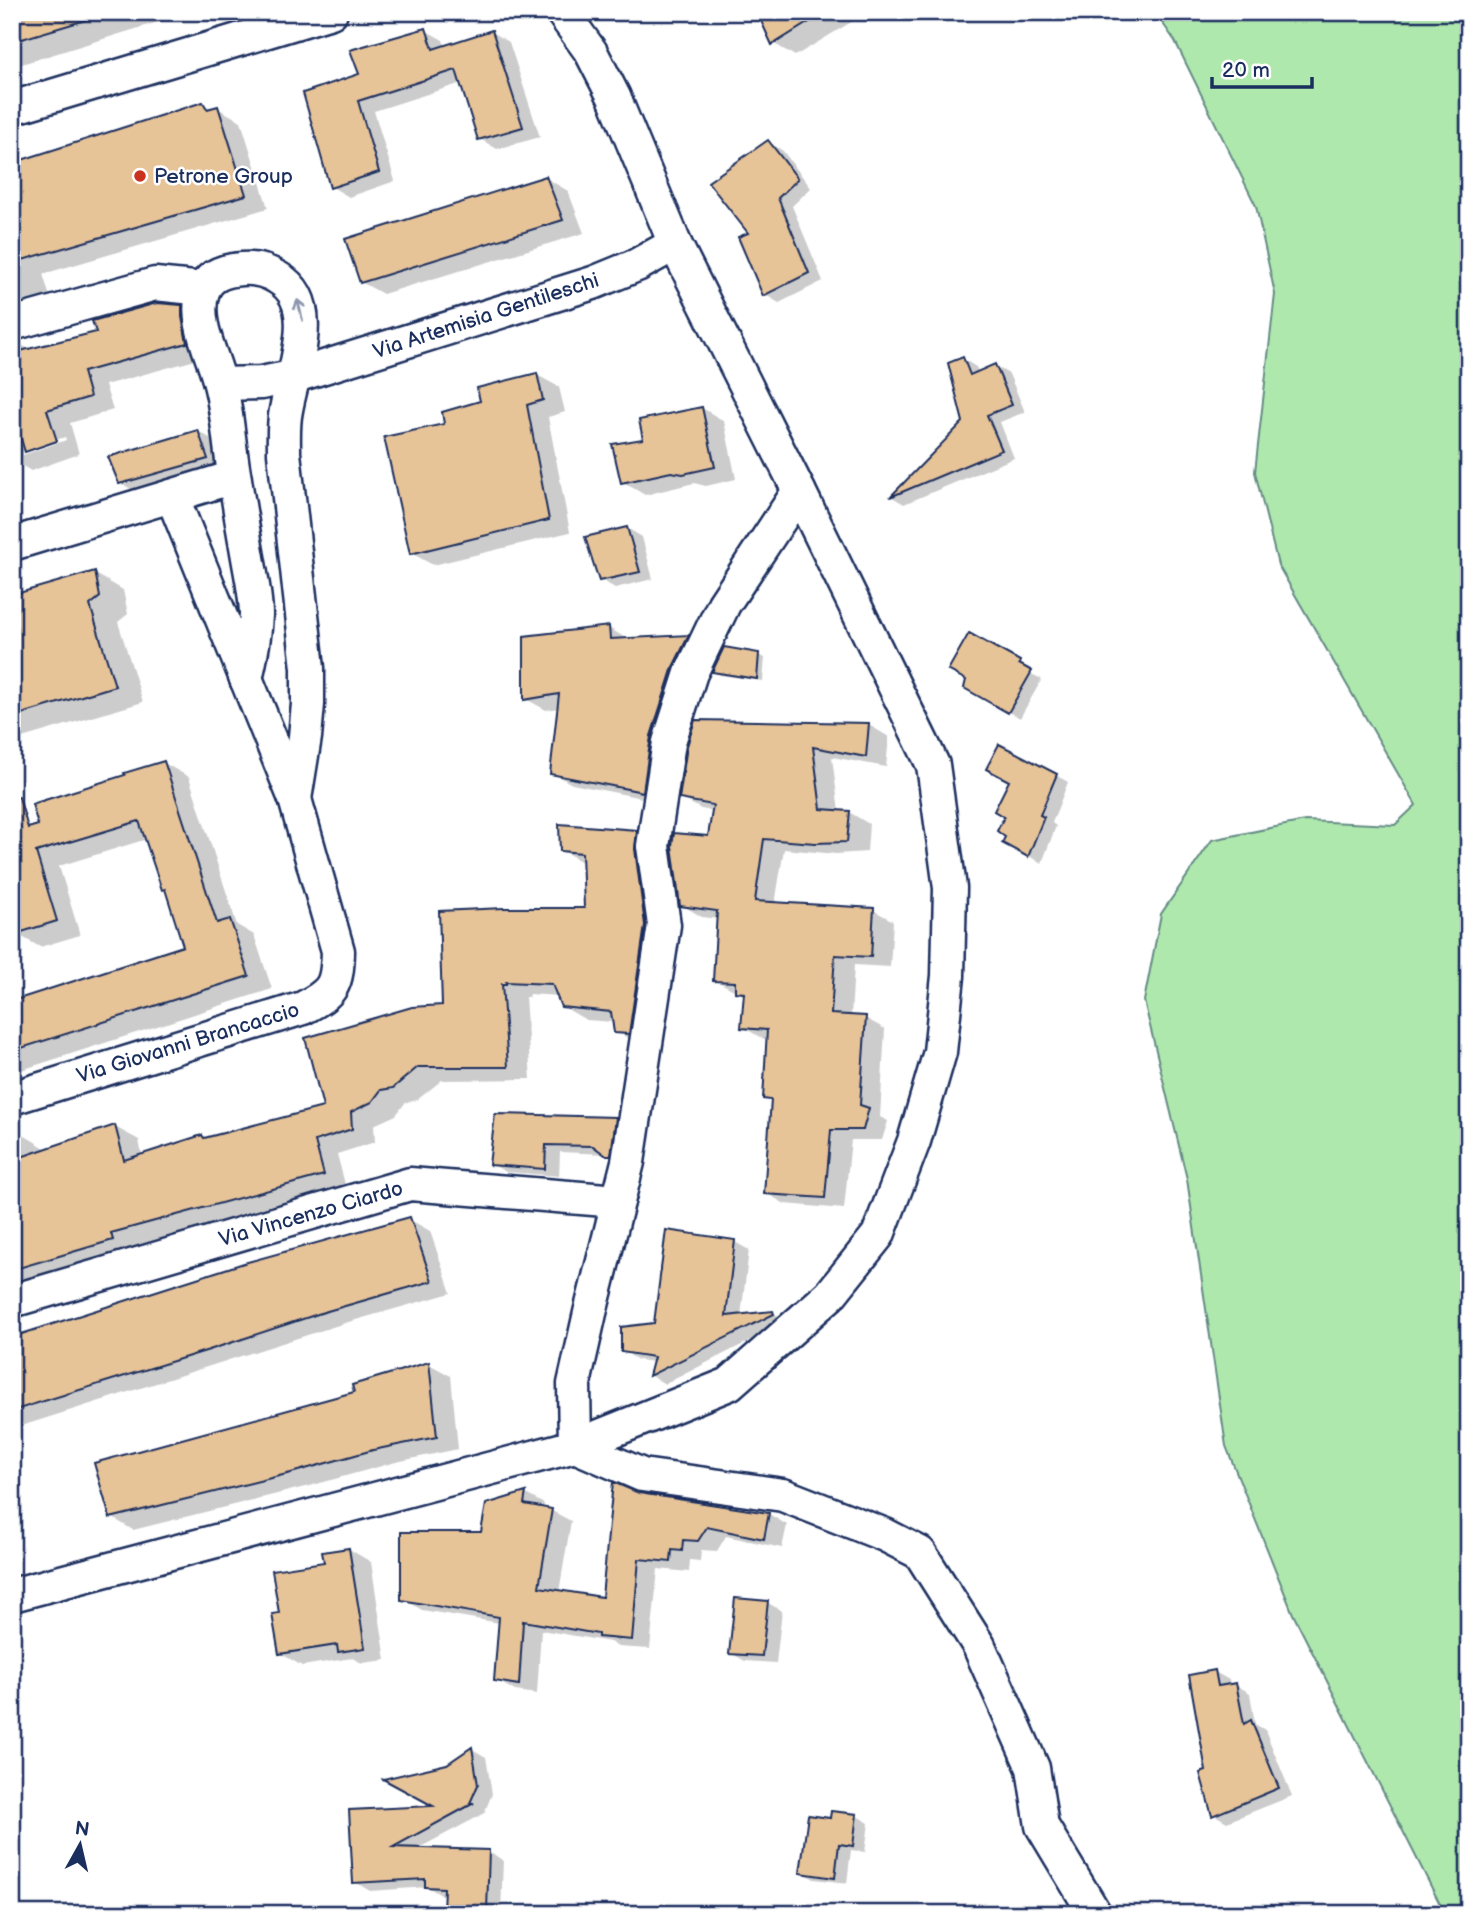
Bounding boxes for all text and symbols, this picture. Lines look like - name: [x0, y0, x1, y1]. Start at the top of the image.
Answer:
- scale bar: [1212, 46, 1311, 90]
- text: 20 m: [1222, 58, 1270, 83]
- place label: Petrone Group: [154, 164, 293, 189]
- marker: Petrone Group: [132, 168, 148, 184]
- street label: Via Artemisia Gentileschi: [370, 268, 602, 364]
- one-way arrow: [292, 300, 305, 322]
- street label: Via Giovanni Brancaccio: [74, 997, 302, 1089]
- street label: Via Vincenzo Ciardo: [216, 1176, 406, 1252]
- north arrow: [46, 1811, 116, 1881]
- text: N: [73, 1817, 91, 1842]

